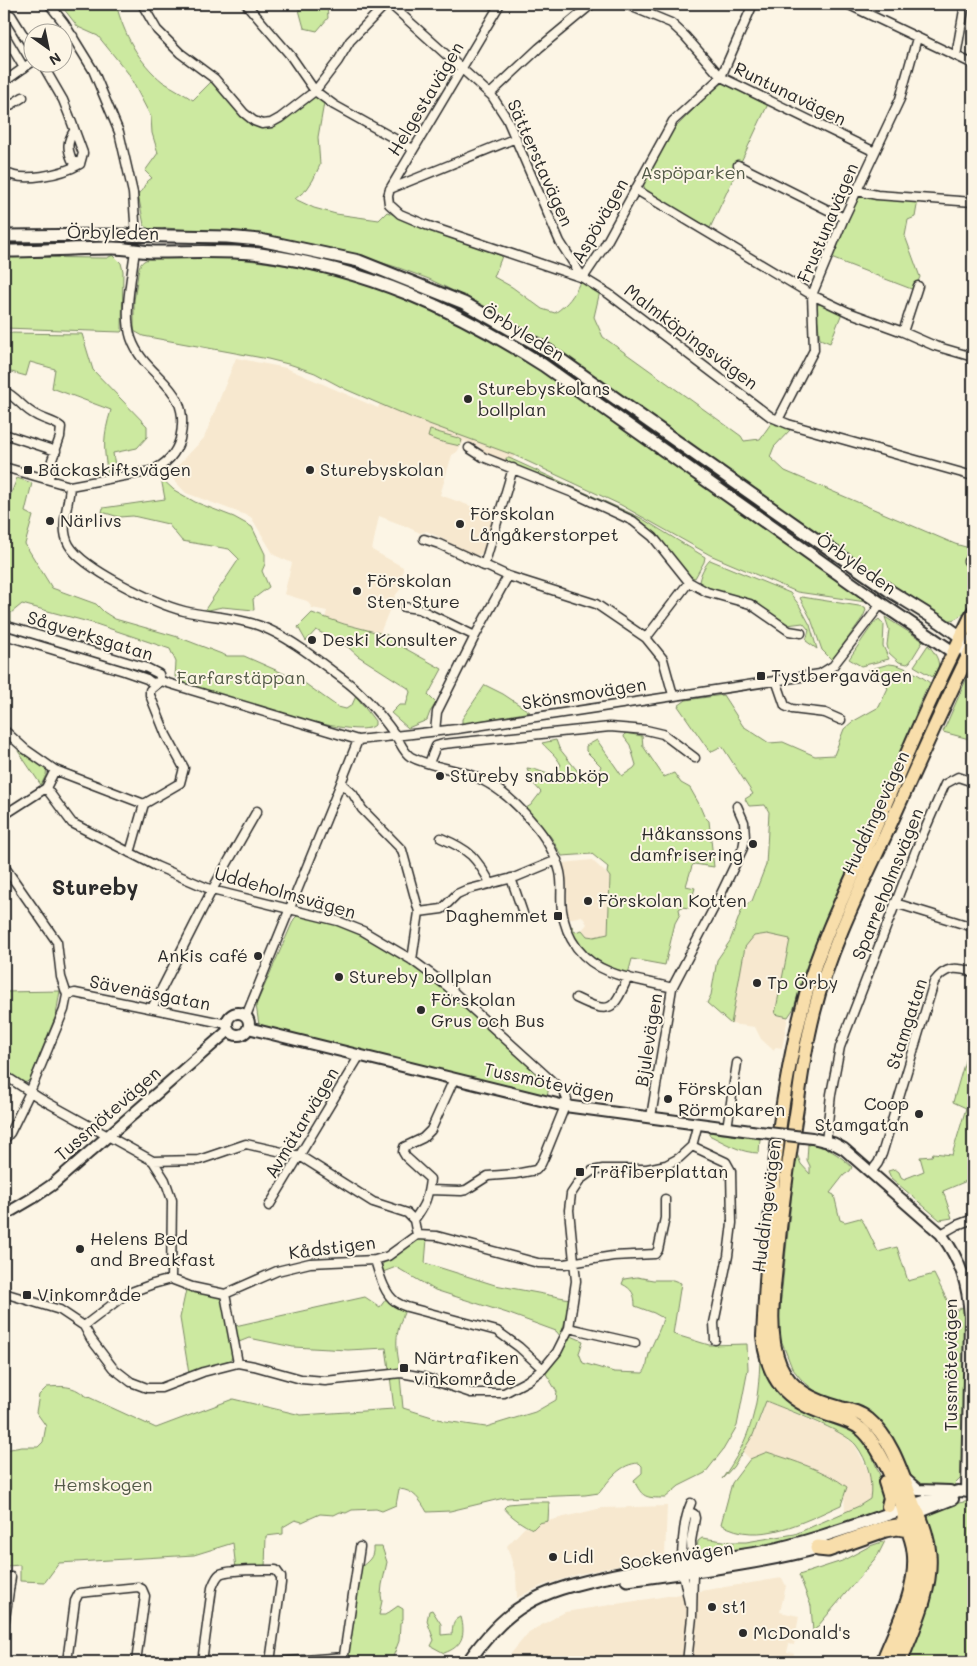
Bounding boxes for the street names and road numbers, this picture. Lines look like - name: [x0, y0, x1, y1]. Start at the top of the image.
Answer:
- street label: Helgestavägen: [382, 37, 469, 160]
- street label: Runtunavägen: [730, 56, 850, 131]
- street label: Sätterstavägen: [502, 95, 580, 230]
- street label: Frustunavägen: [791, 159, 863, 286]
- street label: Aspövägen: [565, 174, 633, 267]
- street label: Örbyleden: [67, 219, 159, 245]
- street label: Malmköpingsvägen: [620, 278, 764, 395]
- street label: Örbyleden: [478, 298, 569, 366]
- street label: Örbyleden: [812, 527, 901, 599]
- street label: Sågverksgatan: [24, 604, 156, 666]
- street label: Skönsmovägen: [520, 671, 648, 715]
- street label: Huddingevägen: [836, 747, 914, 878]
- street label: Sparreholmsvägen: [846, 804, 928, 963]
- street label: Uddeholmsvägen: [212, 860, 359, 924]
- street label: Sävenäsgatan: [88, 969, 213, 1016]
- street label: Stamgatan: [880, 975, 932, 1072]
- street label: Bjulevägen: [629, 991, 667, 1088]
- street label: Tussmötevägen: [482, 1056, 617, 1108]
- street label: Tussmötevägen: [49, 1061, 165, 1166]
- street label: Avmätarvägen: [259, 1063, 344, 1182]
- street label: Huddingevägen: [746, 1138, 786, 1274]
- street label: Kådstigen: [287, 1230, 377, 1264]
- street label: Tussmötevägen: [938, 1298, 962, 1432]
- street label: Sockenvägen: [619, 1535, 735, 1575]

